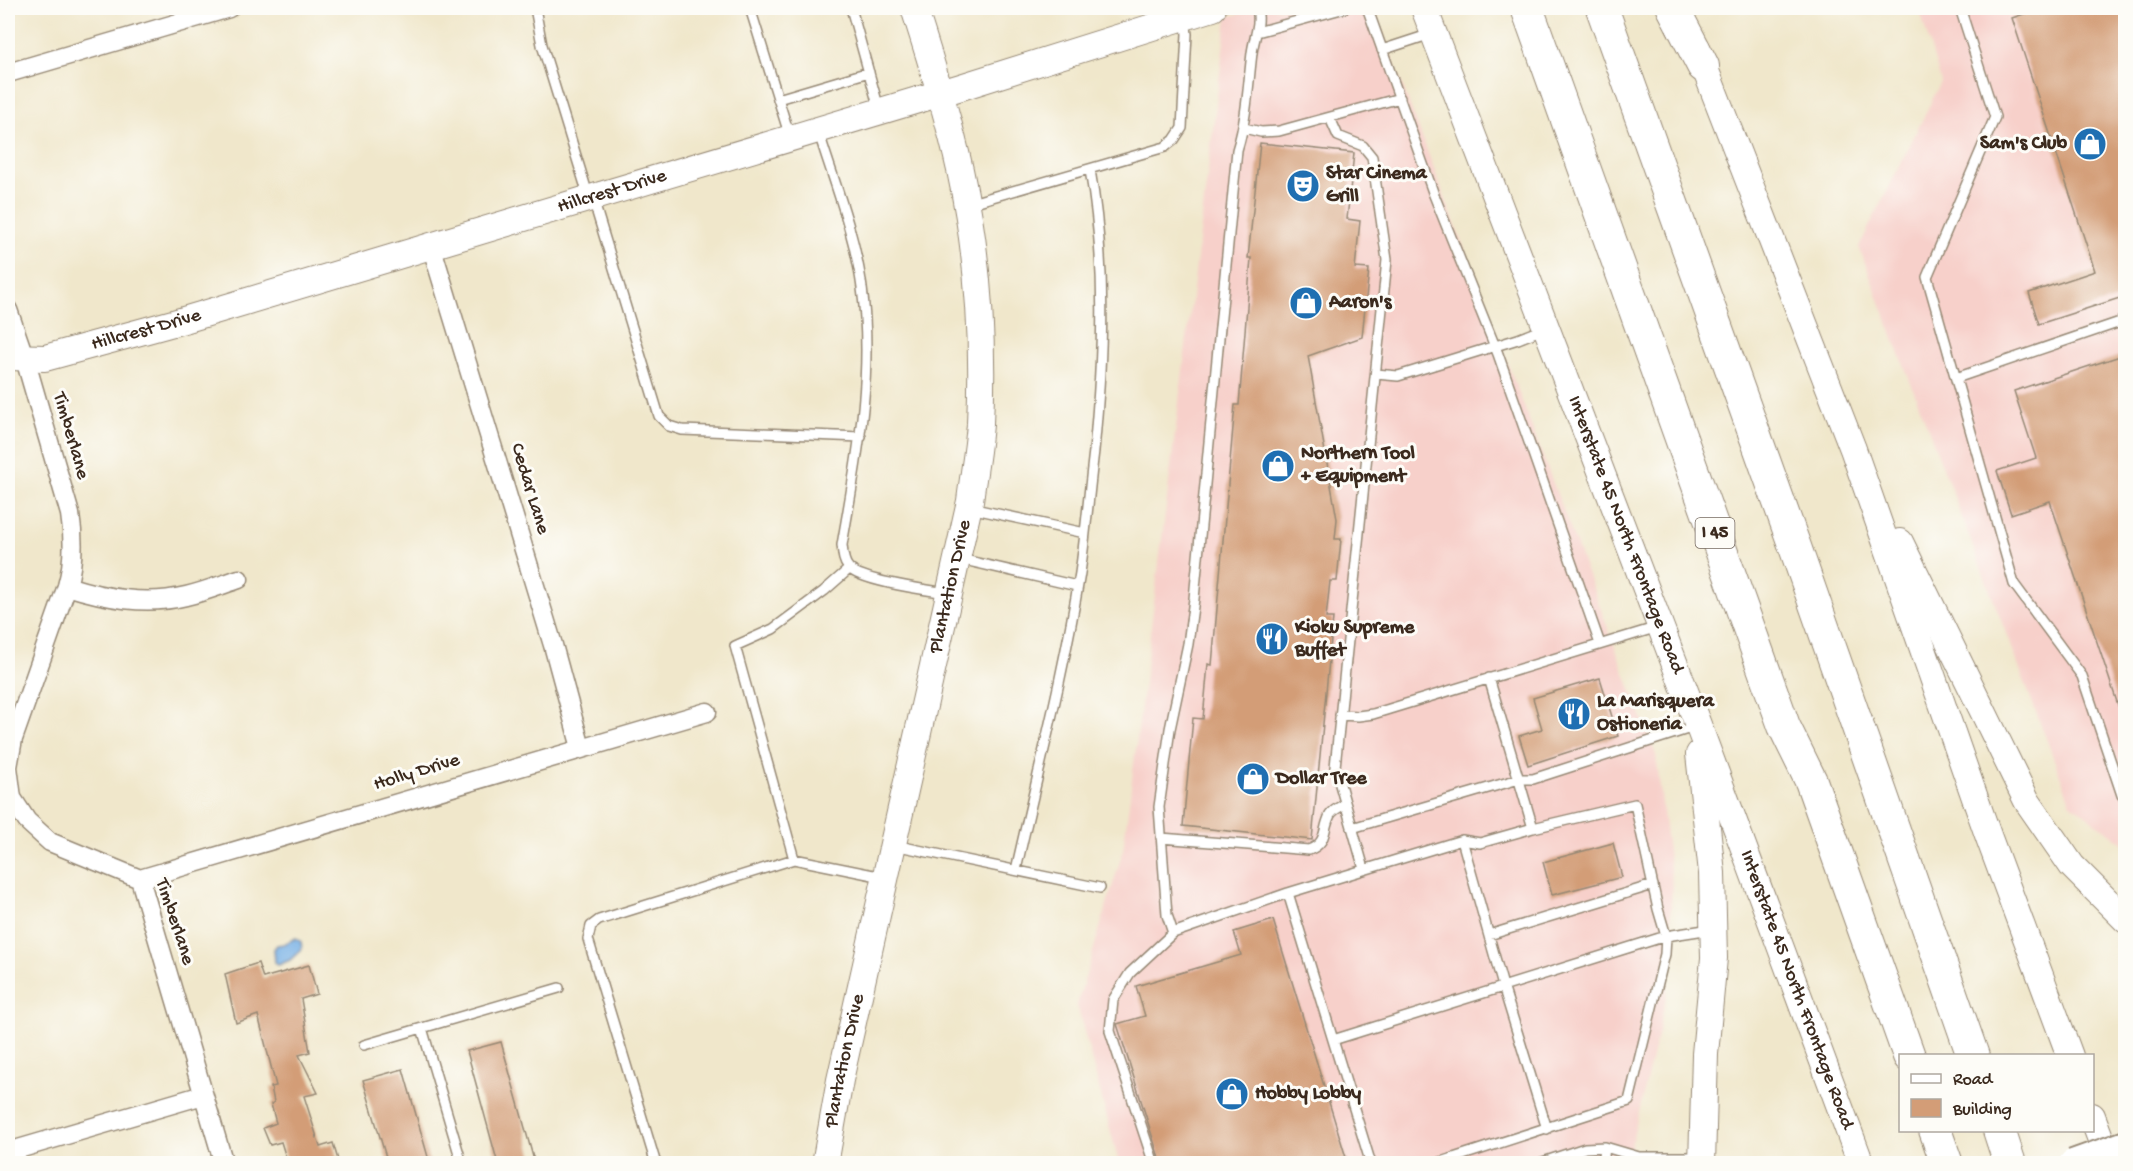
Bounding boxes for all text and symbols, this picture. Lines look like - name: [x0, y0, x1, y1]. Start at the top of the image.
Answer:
- shop icon: Sam's Club: [2072, 126, 2108, 162]
- place label: Sam's Club: [1980, 133, 2067, 156]
- place label: Star Cinema Grill: [1326, 163, 1428, 209]
- street label: Hillcrest Drive: [555, 164, 670, 219]
- theatre icon: Star Cinema Grill: [1285, 168, 1321, 204]
- shop icon: Aaron's: [1288, 285, 1324, 321]
- place label: Aaron's: [1328, 292, 1393, 315]
- street label: Hillcrest Drive: [89, 304, 204, 356]
- street label: Timberlane: [46, 389, 94, 483]
- street label: Interstate 45 North Frontage Road: [1562, 393, 1690, 679]
- street label: Cedar Lane: [504, 441, 554, 538]
- place label: Northern Tool + Equipment: [1300, 443, 1416, 489]
- shop icon: Northern Tool + Equipment: [1260, 448, 1296, 484]
- street label: Plantation Drive: [924, 517, 977, 657]
- road number: I 45: [1696, 518, 1734, 548]
- place label: Kioku Supreme Buffet: [1294, 617, 1415, 663]
- restaurant icon: Kioku Supreme Buffet: [1254, 621, 1290, 657]
- place label: La Marisquera Ostioneria: [1597, 691, 1715, 737]
- restaurant icon: La Marisquera Ostioneria: [1556, 696, 1592, 732]
- street label: Holly Drive: [371, 749, 463, 797]
- shop icon: Dollar Tree: [1235, 761, 1271, 797]
- place label: Dollar Tree: [1274, 768, 1367, 791]
- street label: Interstate 45 North Frontage Road: [1734, 847, 1859, 1134]
- street label: Timberlane: [149, 875, 199, 969]
- street label: Plantation Drive: [820, 991, 871, 1131]
- legend: [1899, 1054, 2094, 1132]
- text: Road: [1953, 1070, 1994, 1091]
- shop icon: Hobby Lobby: [1214, 1076, 1250, 1112]
- place label: Hobby Lobby: [1255, 1083, 1361, 1106]
- text: Building: [1952, 1100, 2012, 1121]

